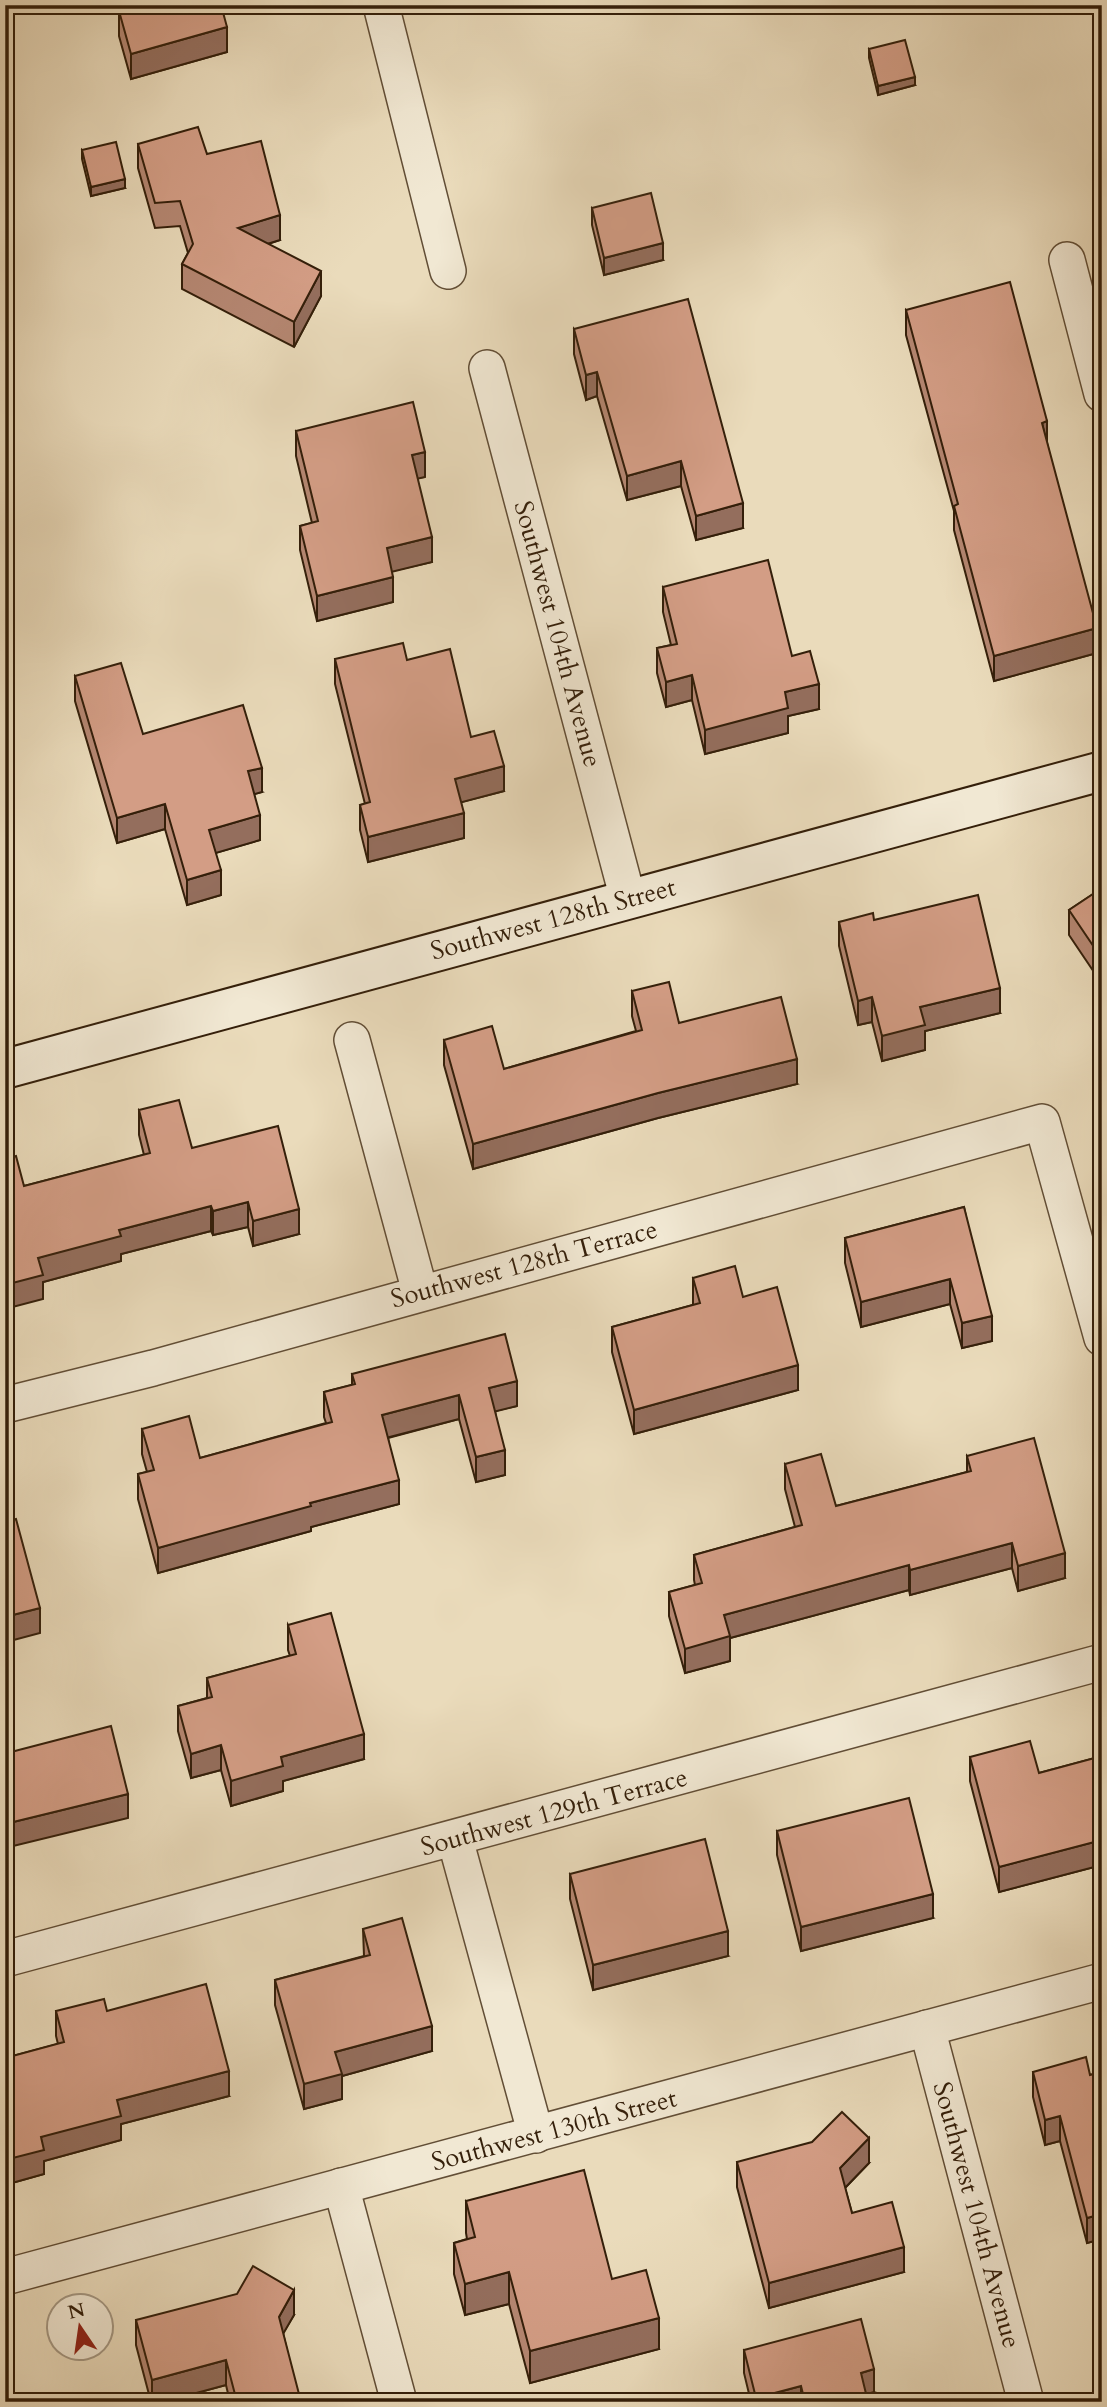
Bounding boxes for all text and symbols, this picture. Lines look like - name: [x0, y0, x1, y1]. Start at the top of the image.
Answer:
- street label: Southwest 104th Avenue: [506, 497, 610, 771]
- street label: Southwest 128th Street: [427, 869, 679, 969]
- street label: Southwest 128th Terrace: [387, 1212, 661, 1316]
- street label: Southwest 129th Terrace: [417, 1760, 691, 1864]
- street label: Southwest 104th Avenue: [925, 2078, 1029, 2352]
- street label: Southwest 130th Street: [428, 2080, 680, 2180]
- north arrow: [46, 2292, 116, 2362]
- text: N: [65, 2297, 88, 2326]

